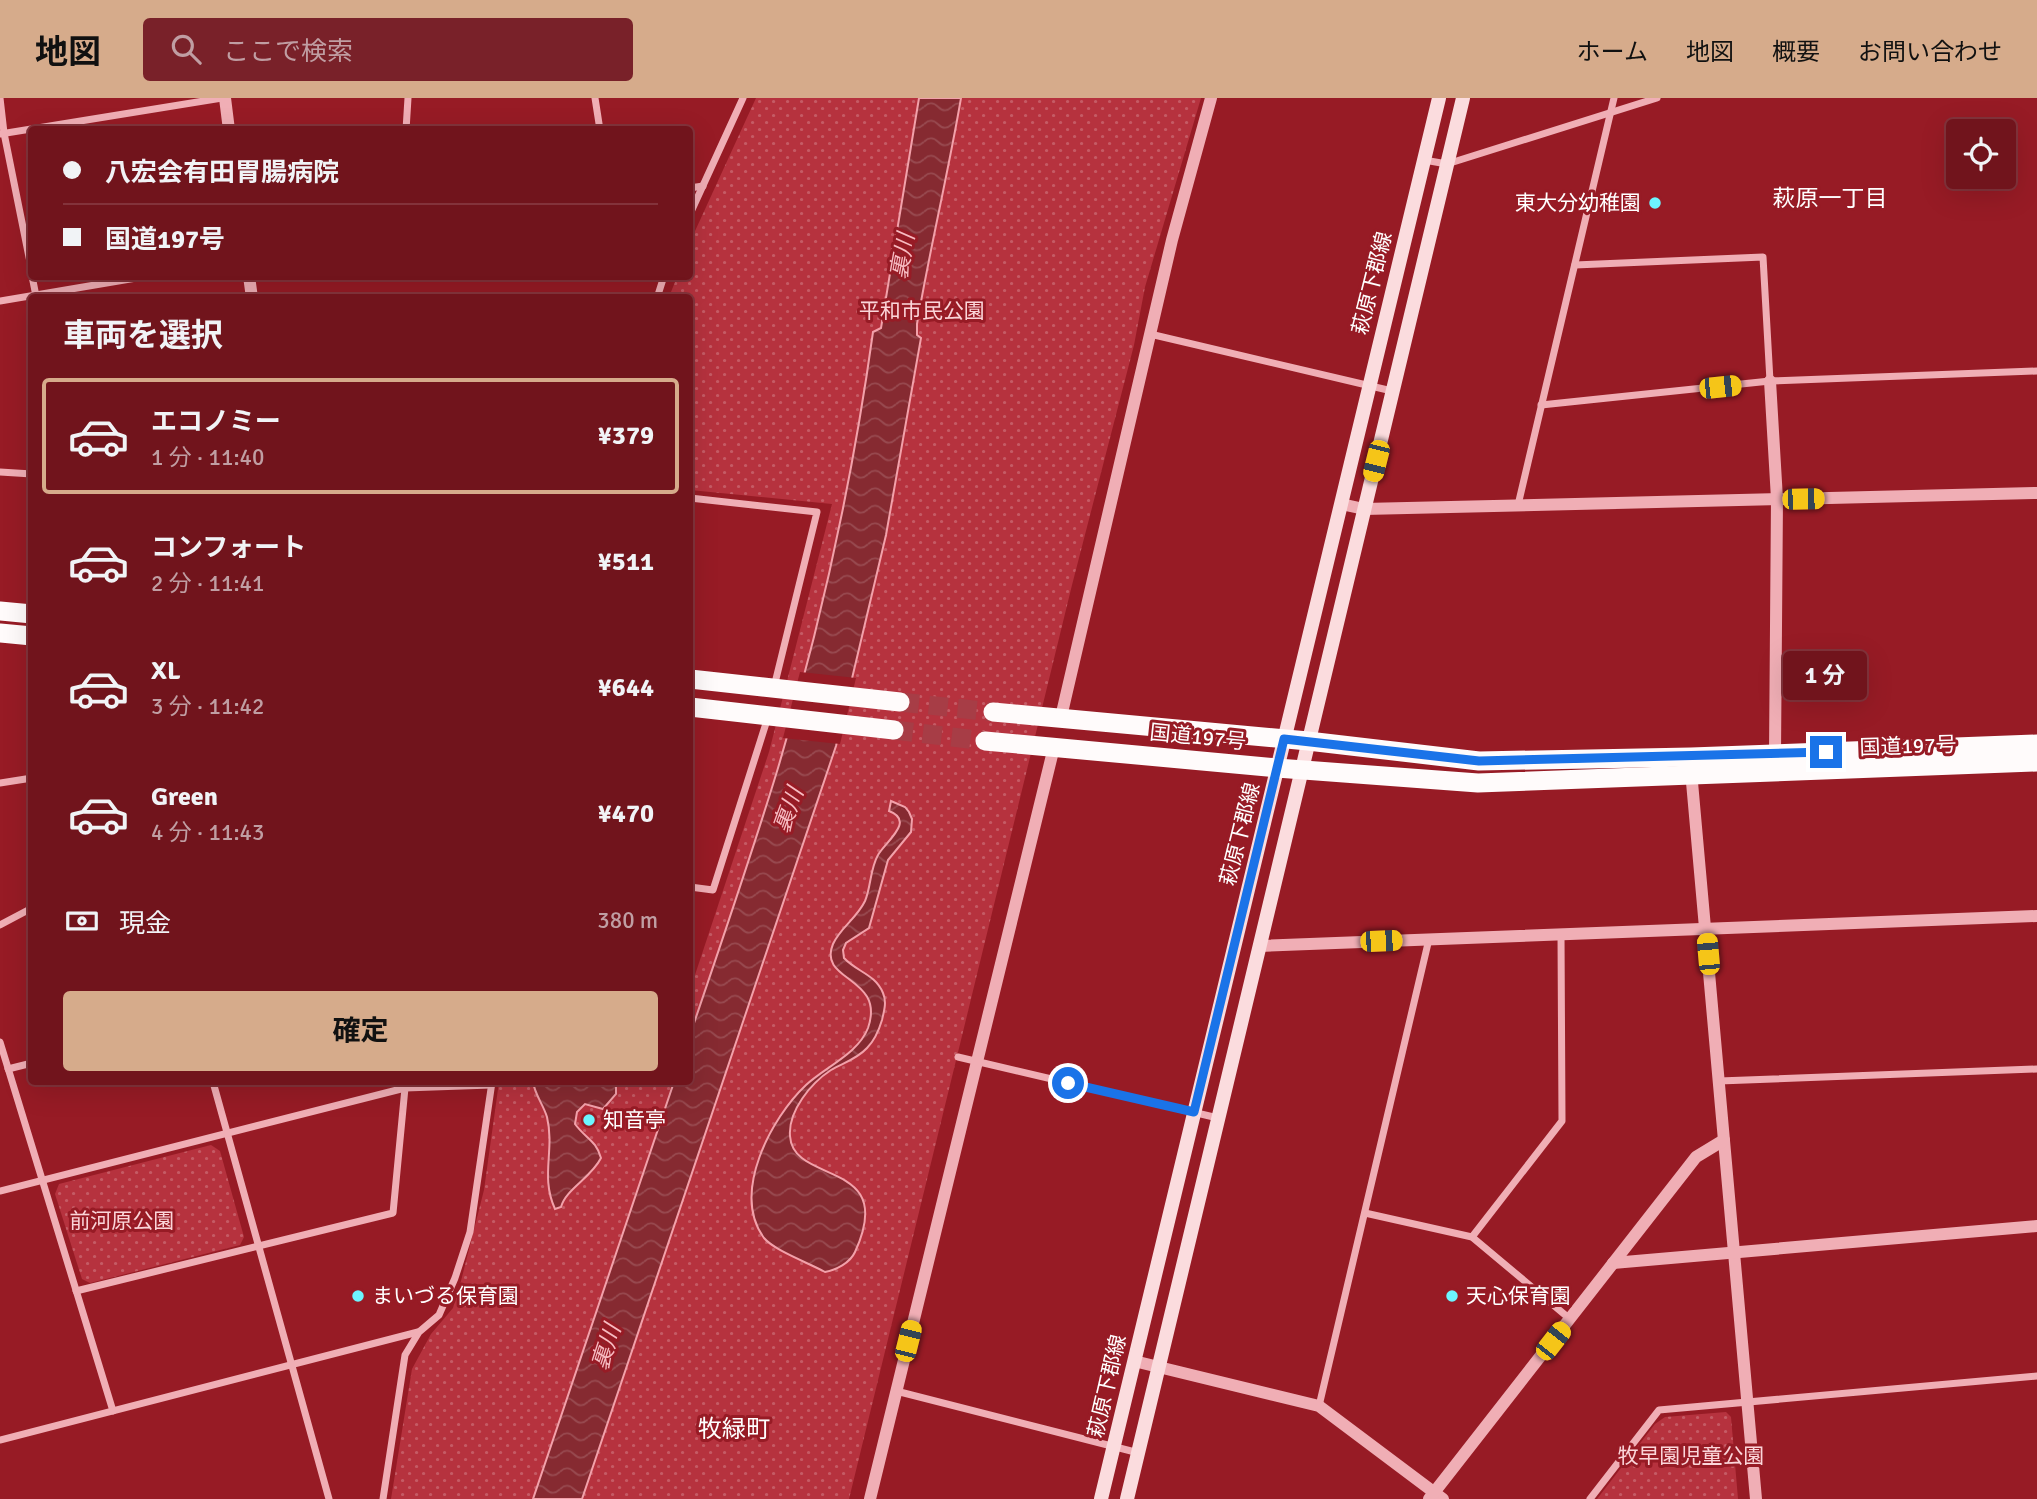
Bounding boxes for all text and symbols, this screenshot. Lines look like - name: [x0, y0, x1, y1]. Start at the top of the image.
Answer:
- search box: [143, 18, 633, 81]
- icon: search: [167, 30, 205, 68]
- text: 地図: [35, 32, 101, 73]
- text: ここで検索: [223, 36, 353, 68]
- text: ホーム: [1577, 37, 1648, 67]
- text: 地図: [1686, 37, 1734, 67]
- text: 概要: [1772, 37, 1820, 67]
- text: お問い合わせ: [1858, 37, 2002, 67]
- map controls: [1946, 119, 2016, 189]
- button: locate: [1946, 119, 2016, 189]
- text: 八宏会有田胃腸病院: [105, 157, 339, 189]
- district label: 萩原一丁目: [1773, 184, 1888, 213]
- place label: 東大分幼稚園: [1515, 190, 1641, 216]
- marker: 東大分幼稚園: [1647, 195, 1663, 211]
- text: 国道197号: [105, 224, 225, 256]
- water label: 裏川: [884, 228, 921, 281]
- street label: 萩原下郡線: [1347, 229, 1397, 337]
- park label: 平和市民公園: [859, 298, 985, 324]
- text: 車両を選択: [63, 316, 223, 355]
- car: [1699, 374, 1742, 400]
- icon: car: [67, 405, 130, 468]
- text: エコノミー: [151, 406, 281, 438]
- text: ¥379: [598, 420, 654, 452]
- car: [1361, 438, 1392, 484]
- text: 1 分 · 11:40: [151, 443, 264, 472]
- car: [1782, 488, 1825, 510]
- icon: car: [67, 531, 130, 594]
- text: コンフォート: [151, 532, 306, 564]
- text: ¥511: [598, 546, 654, 578]
- text: 2 分 · 11:41: [151, 569, 264, 598]
- callout: 1 分: [1784, 650, 1868, 700]
- text: XL: [151, 655, 181, 687]
- icon: car: [67, 657, 130, 720]
- text: 1 分: [1805, 661, 1845, 690]
- text: ¥644: [598, 672, 654, 704]
- text: 3 分 · 11:42: [151, 692, 264, 721]
- street label: 国道197号: [1148, 719, 1248, 755]
- street label: 国道197号: [1859, 731, 1957, 761]
- route end: [1810, 736, 1842, 768]
- street label: 萩原下郡線: [1215, 780, 1265, 888]
- text: Green: [151, 781, 218, 813]
- water label: 裏川: [767, 781, 811, 837]
- icon: car: [67, 783, 130, 846]
- text: ¥470: [598, 798, 654, 830]
- text: 4 分 · 11:43: [151, 818, 264, 847]
- icon: cash: [63, 902, 101, 940]
- text: 380 m: [597, 906, 658, 935]
- text: 現金: [119, 908, 171, 940]
- car: [1360, 930, 1403, 952]
- car: [1696, 932, 1721, 976]
- button: 確定: [63, 991, 658, 1071]
- route start: [1052, 1067, 1084, 1099]
- place label: 知音亭: [603, 1107, 666, 1133]
- marker: 知音亭: [581, 1112, 597, 1128]
- park label: 前河原公園: [70, 1208, 175, 1234]
- place label: まいづる保育園: [372, 1283, 519, 1309]
- place label: 天心保育園: [1466, 1283, 1571, 1309]
- marker: まいづる保育園: [350, 1288, 366, 1304]
- marker: 天心保育園: [1444, 1288, 1460, 1304]
- water label: 裏川: [586, 1318, 628, 1374]
- car: [893, 1318, 924, 1364]
- car: [1532, 1318, 1575, 1364]
- street label: 萩原下郡線: [1083, 1332, 1131, 1440]
- district label: 牧緑町: [698, 1414, 770, 1444]
- park label: 牧早園児童公園: [1618, 1443, 1765, 1469]

